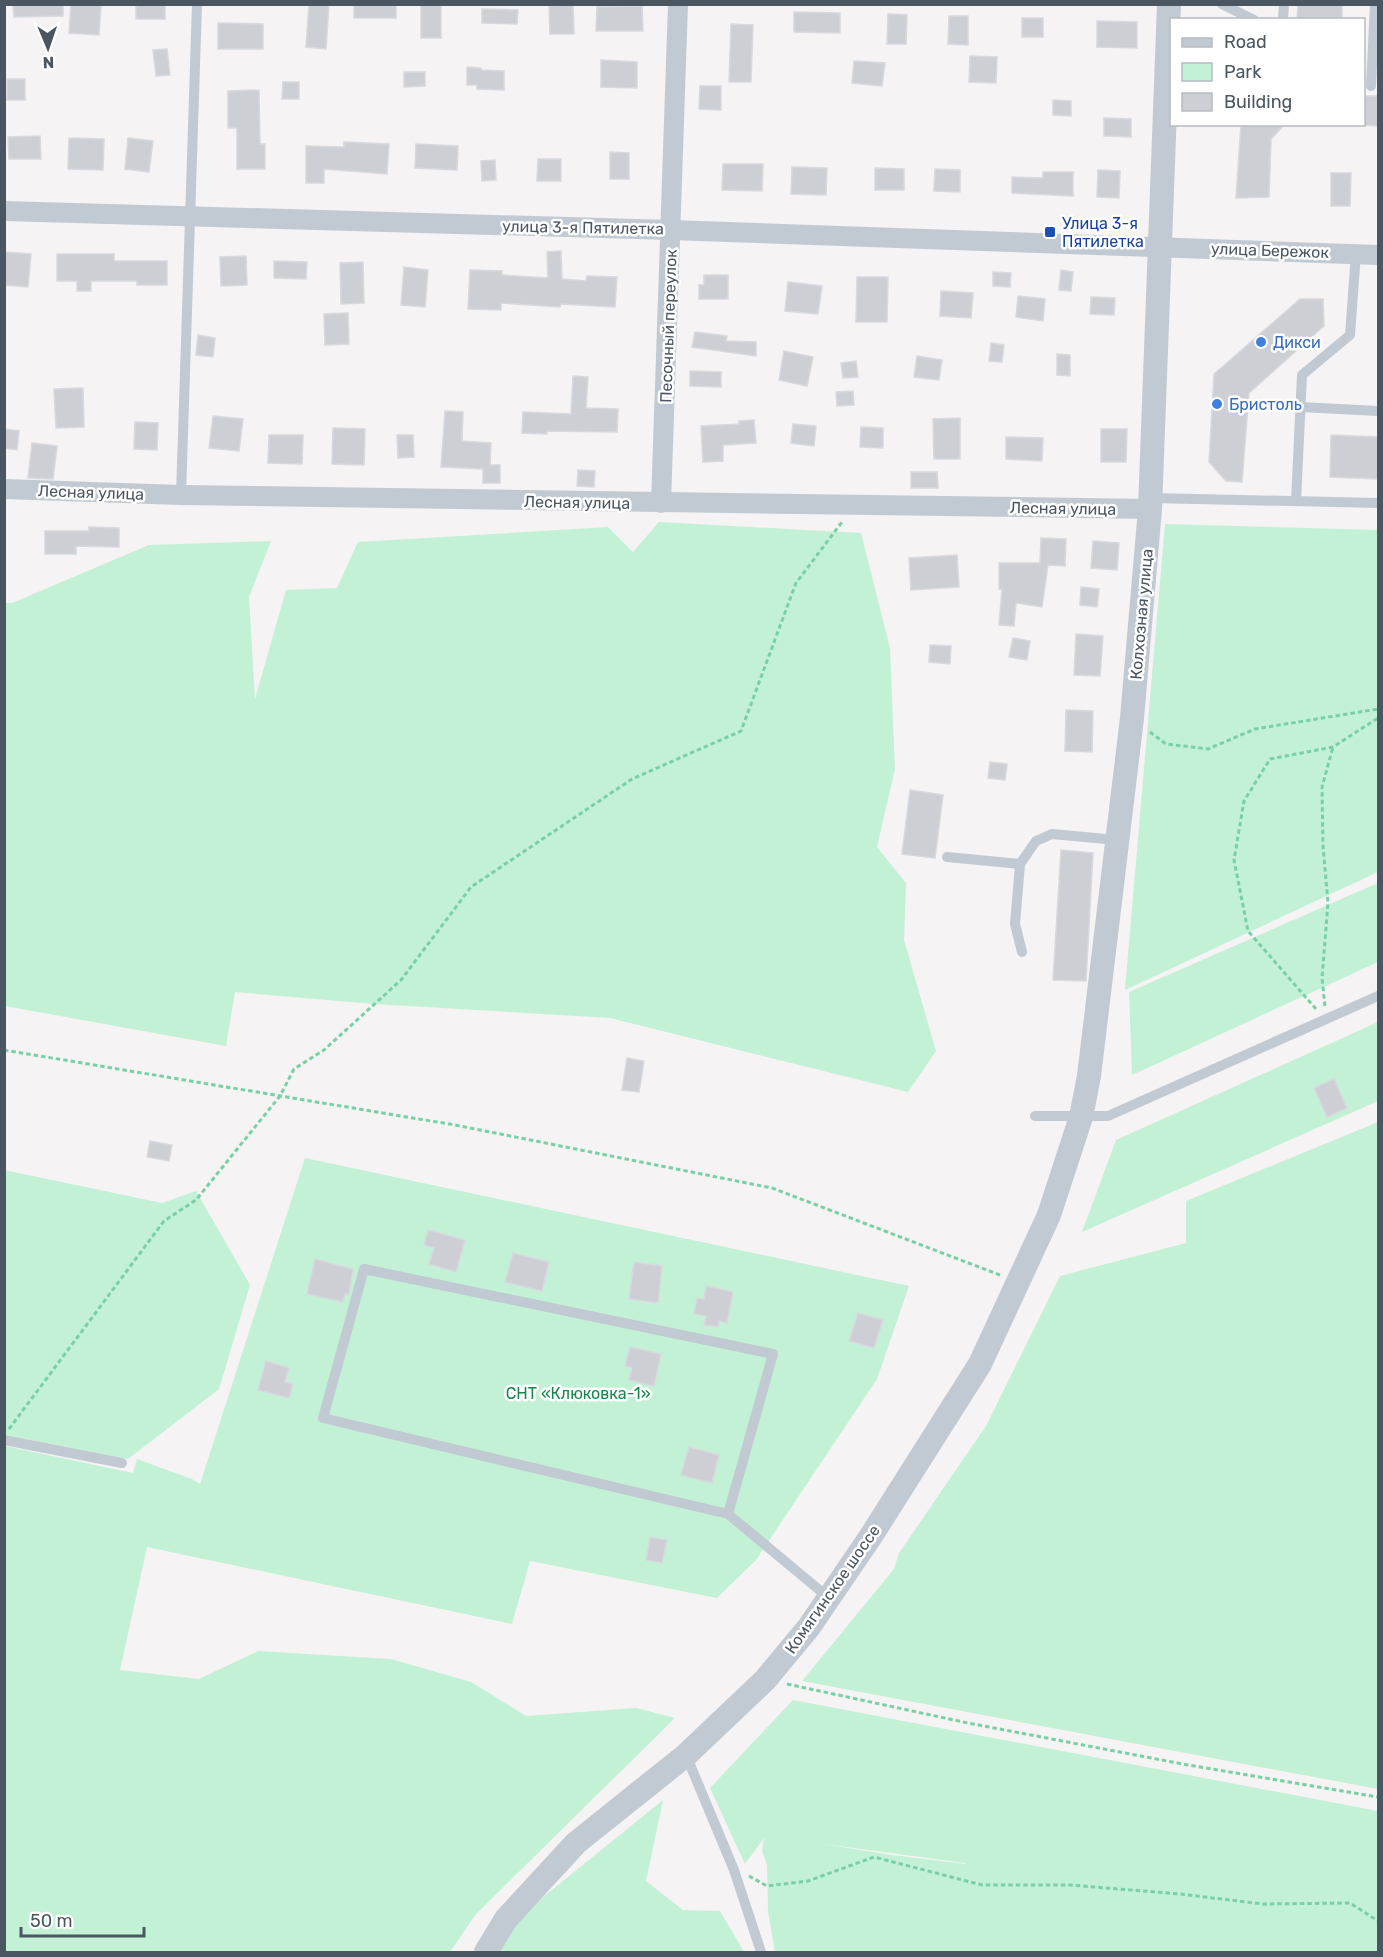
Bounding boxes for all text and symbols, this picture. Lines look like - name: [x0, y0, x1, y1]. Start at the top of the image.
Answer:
- north arrow: [18, 18, 78, 78]
- legend: [1170, 18, 1365, 126]
- text: Road: [1224, 31, 1267, 53]
- text: N: [42, 53, 55, 72]
- text: Park: [1224, 61, 1262, 83]
- text: Building: [1224, 91, 1292, 113]
- place label: Улица 3-я Пятилетка: [1062, 214, 1144, 251]
- street label: улица 3-я Пятилетка: [502, 217, 664, 238]
- marker: Улица 3-я Пятилетка: [1043, 225, 1057, 239]
- street label: улица Бережок: [1211, 239, 1330, 262]
- street label: Песочный переулок: [656, 248, 681, 403]
- place label: Дикси: [1273, 333, 1321, 352]
- marker: Дикси: [1254, 335, 1268, 349]
- place label: Бристоль: [1229, 395, 1302, 414]
- marker: Бристоль: [1210, 397, 1224, 411]
- street label: Лесная улица: [38, 481, 144, 504]
- street label: Лесная улица: [524, 492, 630, 513]
- street label: Лесная улица: [1010, 498, 1116, 519]
- street label: Колхозная улица: [1126, 548, 1157, 680]
- park label: СНТ «Клюковка-1»: [506, 1384, 651, 1403]
- street label: Комягинское шоссе: [781, 1521, 884, 1657]
- scale bar: [21, 1900, 144, 1938]
- text: 50 m: [30, 1910, 73, 1932]

